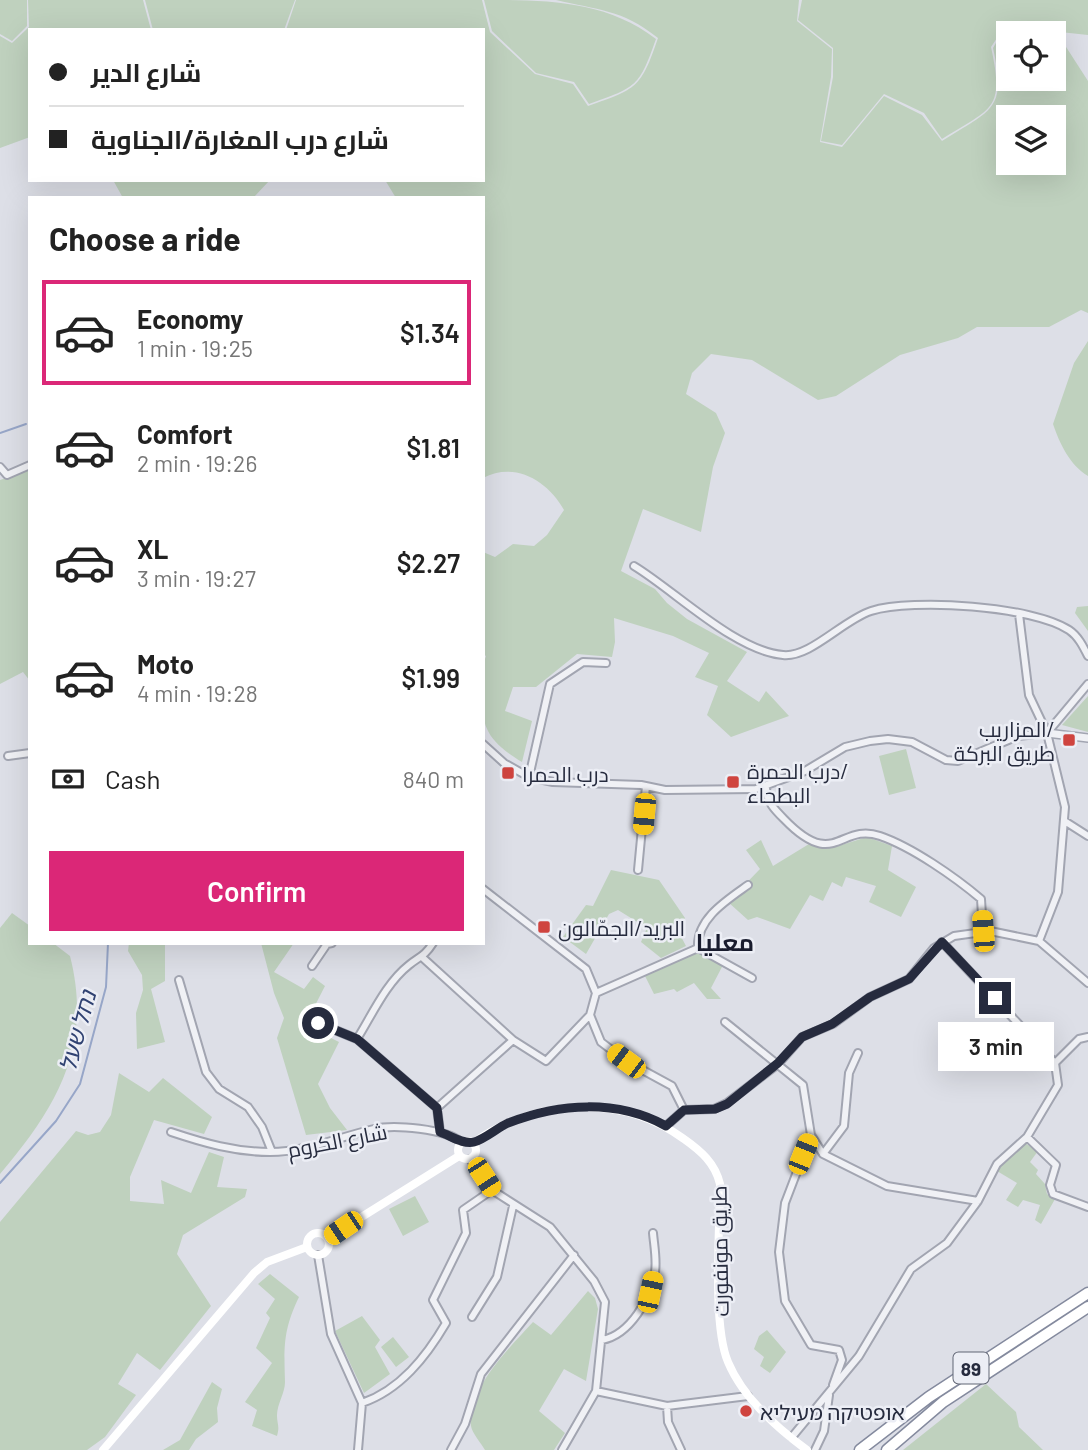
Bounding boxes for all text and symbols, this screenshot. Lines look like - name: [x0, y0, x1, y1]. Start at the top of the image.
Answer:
- map controls: [996, 21, 1066, 175]
- button: locate: [996, 21, 1066, 91]
- text: شارع الدير: [91, 56, 201, 87]
- button: layers: [996, 105, 1066, 175]
- text: شارع درب المغارة/الجناوية: [91, 123, 389, 154]
- text: Choose a ride: [49, 219, 241, 257]
- icon: car: [53, 301, 116, 364]
- text: Economy: [137, 303, 243, 334]
- text: $1.34: [400, 317, 460, 348]
- text: 1 min · 19:25: [137, 334, 253, 362]
- icon: car: [53, 416, 116, 479]
- text: Comfort: [137, 418, 233, 449]
- text: $1.81: [406, 432, 460, 463]
- text: 2 min · 19:26: [137, 449, 257, 477]
- icon: car: [53, 531, 116, 594]
- text: XL: [137, 533, 168, 564]
- text: $2.27: [397, 547, 460, 578]
- text: 3 min · 19:27: [137, 564, 256, 592]
- icon: car: [53, 646, 116, 709]
- text: Moto: [137, 648, 194, 679]
- text: $1.99: [402, 662, 460, 693]
- text: 4 min · 19:28: [137, 679, 258, 707]
- place label: المزاريب/ طريق البركة: [954, 716, 1055, 767]
- marker: المزاريب/ طريق البركة: [1061, 732, 1077, 748]
- place label: درب الحمرة/ البطحاء: [747, 758, 849, 807]
- icon: cash: [49, 760, 87, 798]
- place label: درب الحمرا: [522, 761, 609, 787]
- text: Cash: [105, 763, 160, 794]
- text: 840 m: [403, 765, 464, 793]
- marker: درب الحمرا: [500, 765, 516, 781]
- marker: درب الحمرة/ البطحاء: [725, 774, 741, 790]
- car: [632, 792, 657, 836]
- button: Confirm: [49, 851, 464, 931]
- car: [972, 909, 995, 953]
- place label: البريد/الجمّالون: [558, 915, 685, 942]
- marker: البريد/الجمّالون: [536, 919, 552, 935]
- district label: معليا: [696, 927, 754, 956]
- route end: [979, 982, 1011, 1014]
- water label: נחל שעל: [53, 985, 102, 1075]
- route start: [302, 1007, 334, 1039]
- callout: 3 min: [937, 1023, 1053, 1072]
- text: 3 min: [969, 1032, 1023, 1060]
- car: [603, 1040, 650, 1082]
- street label: شارع الكروم: [285, 1118, 390, 1165]
- car: [786, 1131, 821, 1177]
- car: [464, 1154, 505, 1200]
- street label: طريق مونفورت: [705, 1185, 735, 1317]
- car: [320, 1208, 367, 1248]
- car: [636, 1269, 665, 1315]
- road number: 89: [954, 1352, 988, 1384]
- place label: אופטיקה מעיליא: [760, 1399, 905, 1424]
- marker: אופטיקה מעיליא: [738, 1403, 754, 1419]

